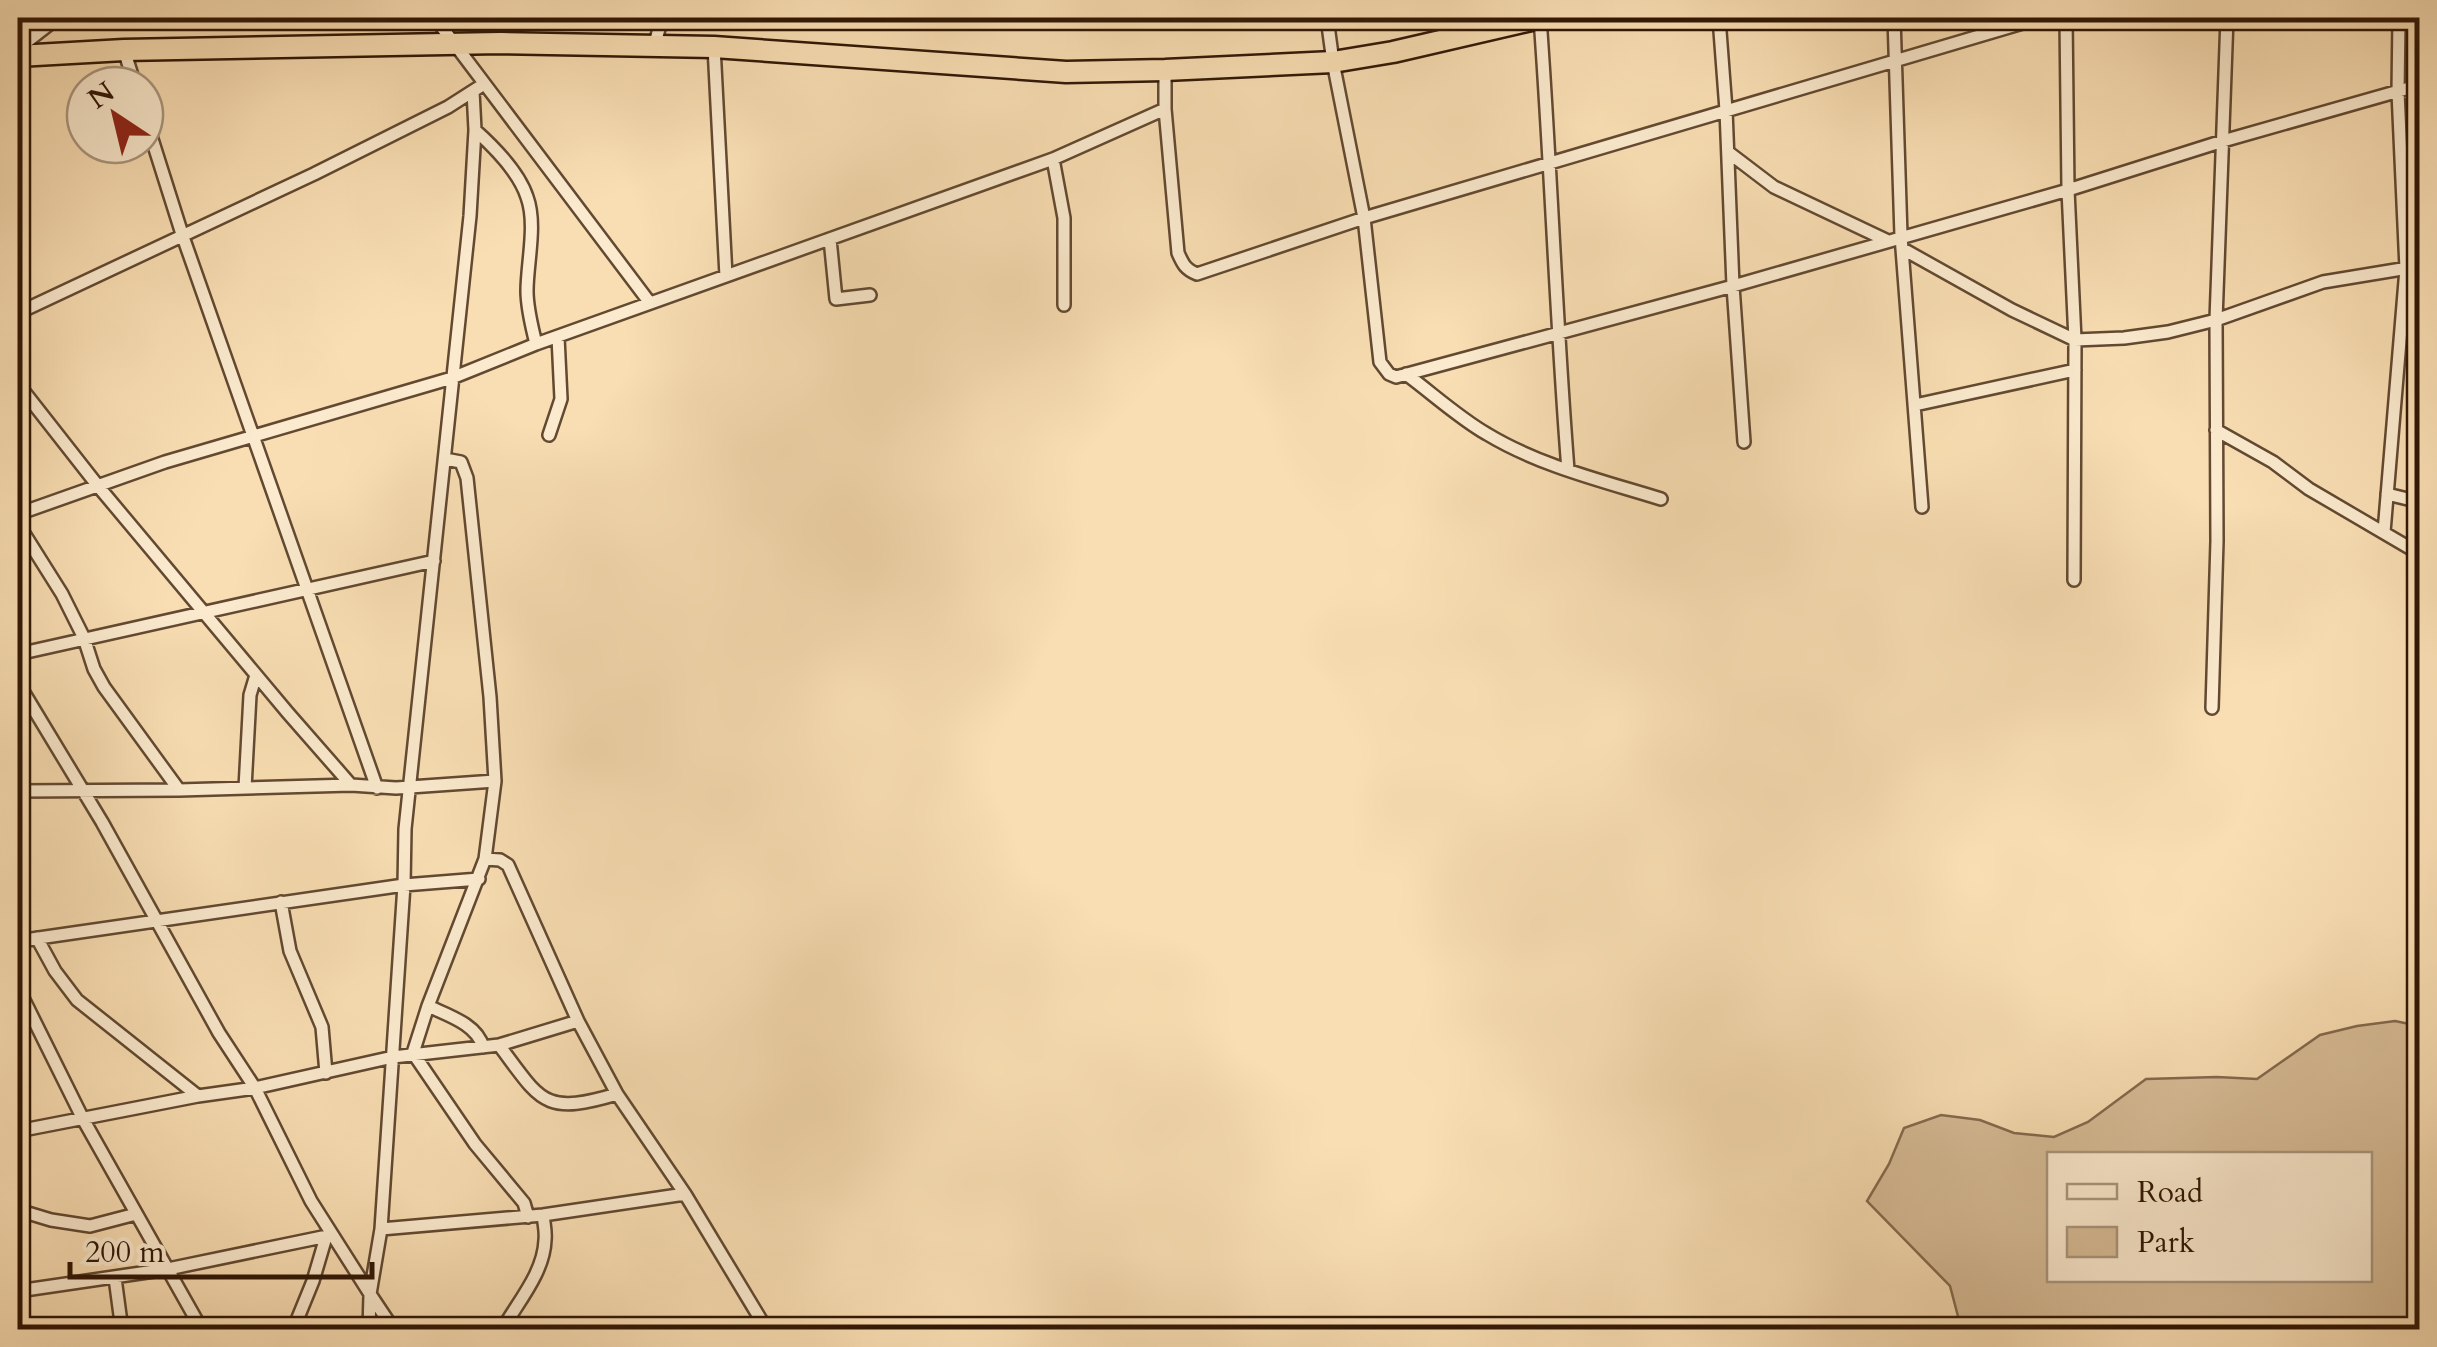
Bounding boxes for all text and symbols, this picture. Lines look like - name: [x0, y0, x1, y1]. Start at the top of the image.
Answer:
- north arrow: [65, 65, 165, 165]
- text: N: [80, 73, 122, 118]
- legend: [2047, 1152, 2372, 1282]
- text: Road: [2137, 1172, 2203, 1213]
- scale bar: [70, 1217, 372, 1279]
- text: Park: [2137, 1222, 2195, 1263]
- text: 200 m: [85, 1232, 165, 1273]

